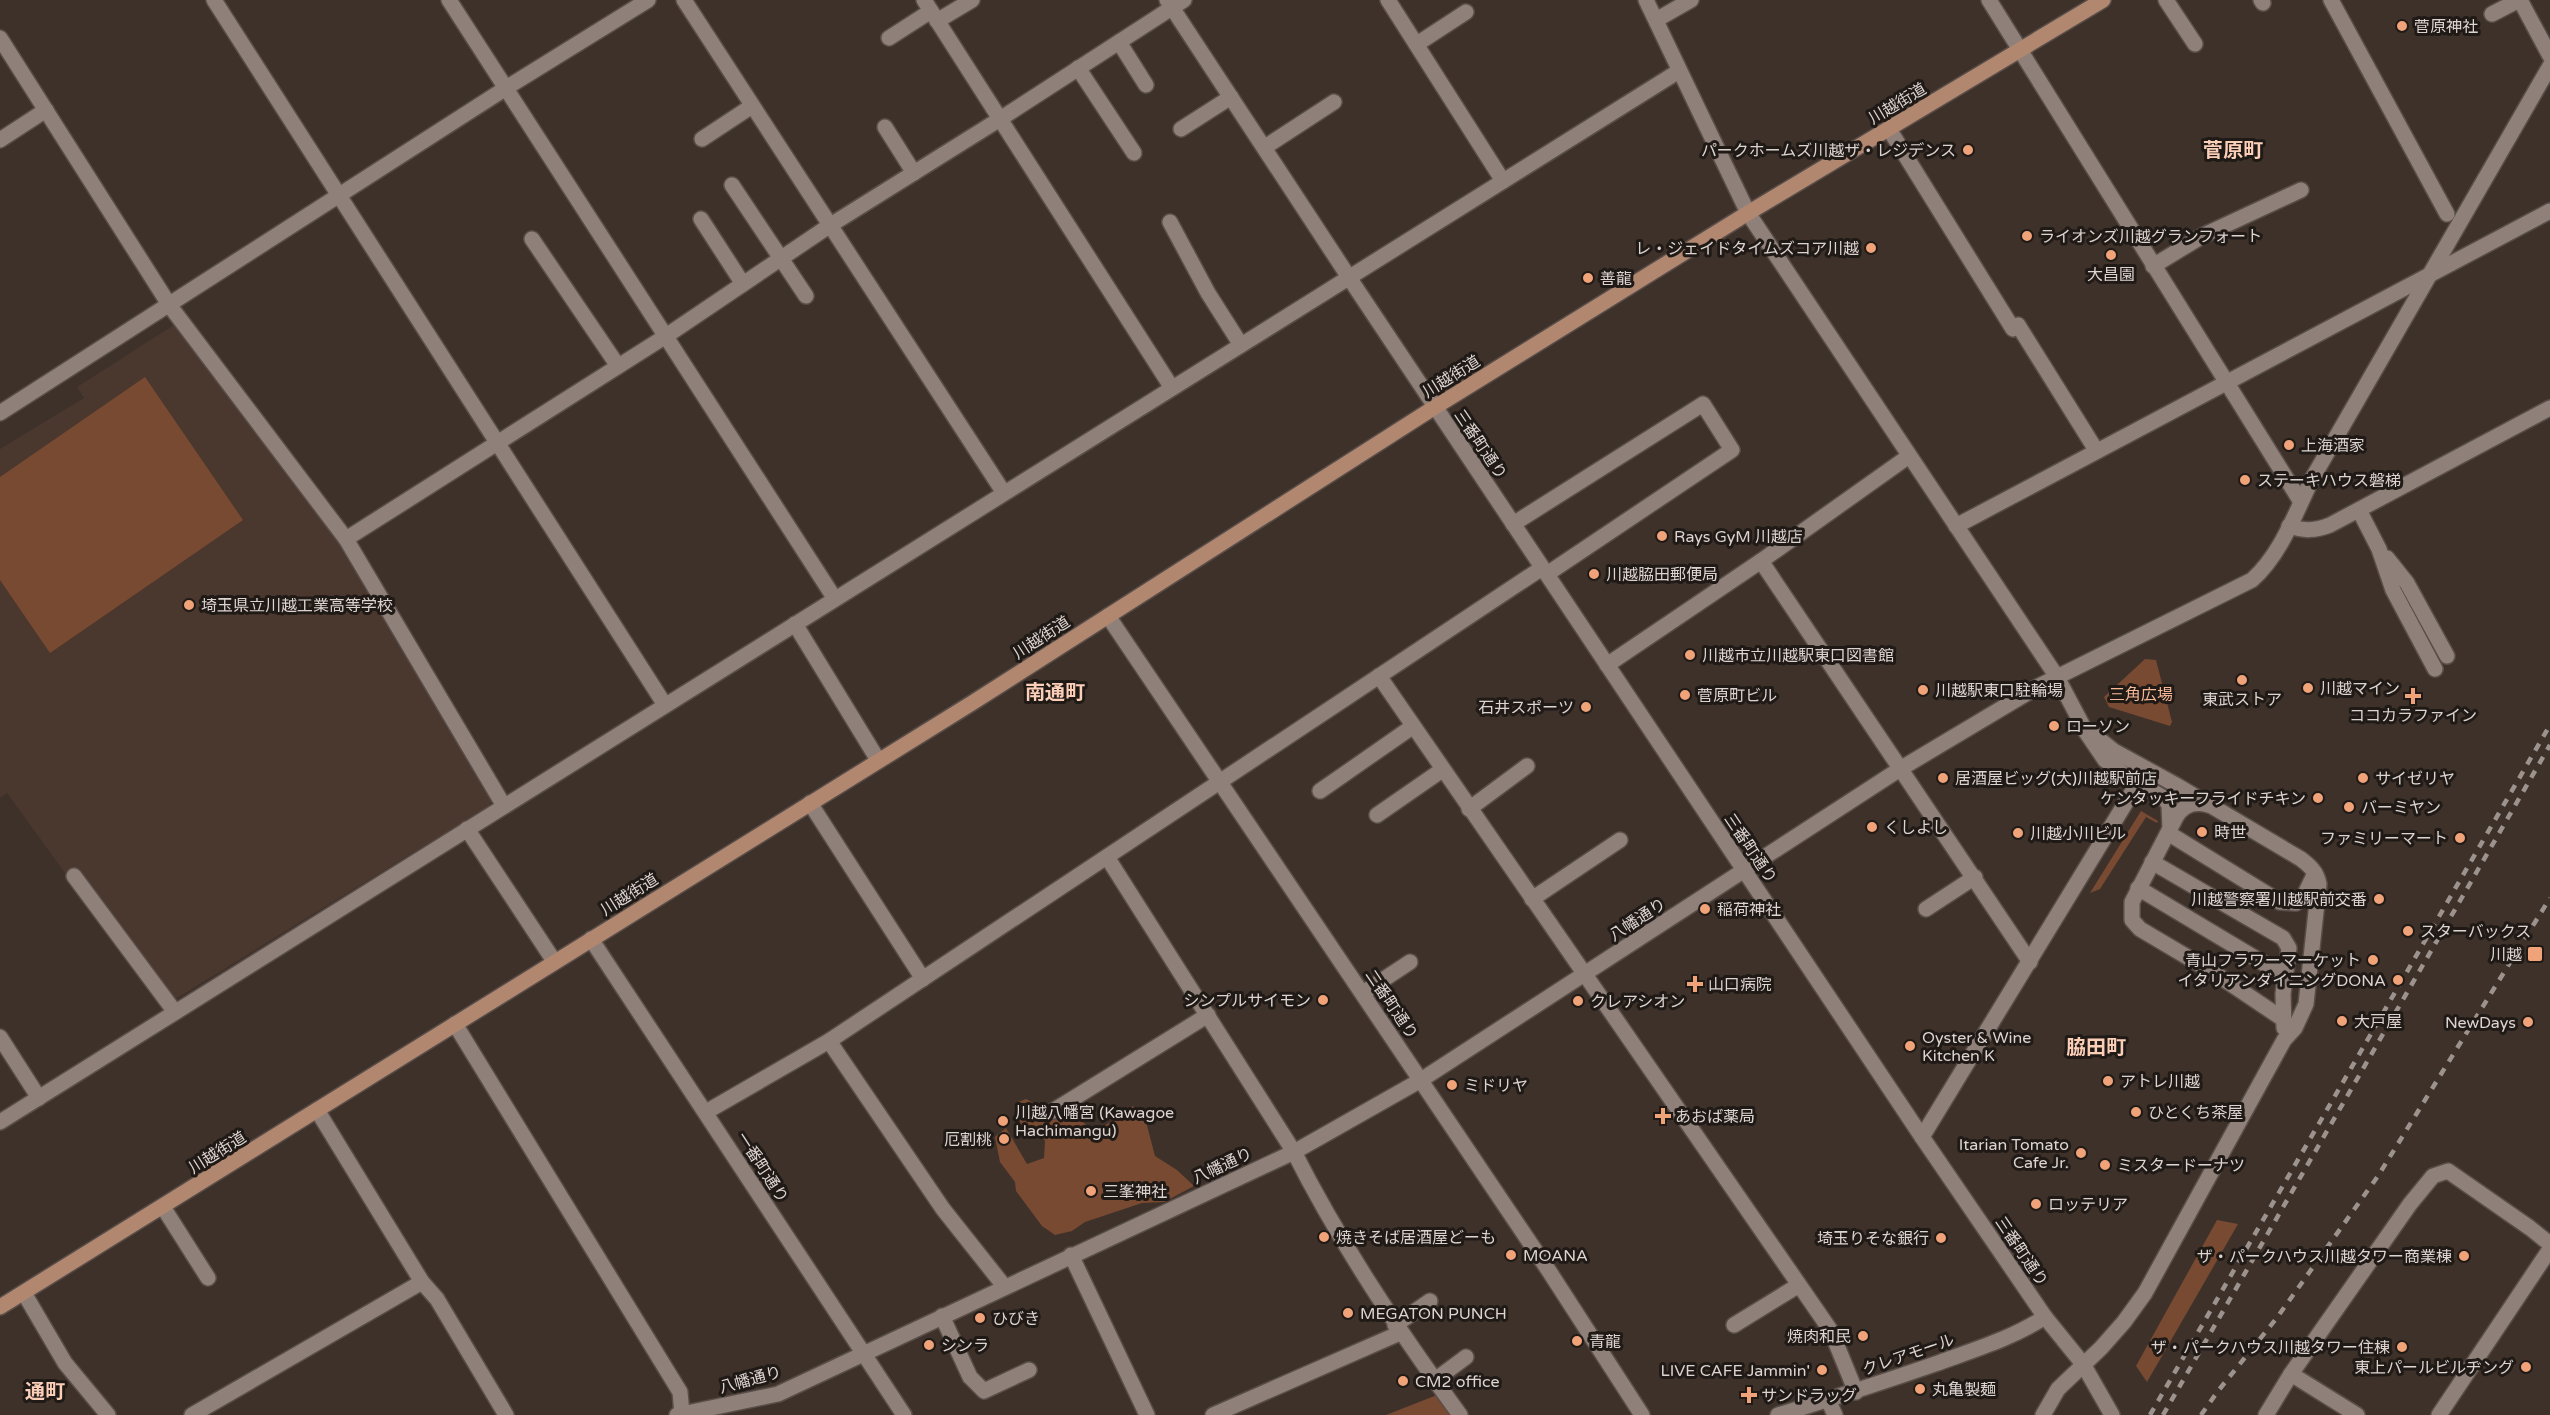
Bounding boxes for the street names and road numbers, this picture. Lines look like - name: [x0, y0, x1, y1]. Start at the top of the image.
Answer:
- street label: 川越街道: [1865, 79, 1930, 129]
- street label: 川越街道: [1419, 351, 1484, 402]
- street label: 三番町通り: [1450, 406, 1511, 483]
- street label: 川越街道: [1009, 612, 1074, 664]
- street label: 三番町通り: [1720, 810, 1781, 887]
- street label: 川越街道: [597, 869, 662, 920]
- street label: 八幡通り: [1605, 894, 1670, 946]
- street label: 二番町通り: [1361, 966, 1422, 1043]
- street label: 川越街道: [185, 1127, 250, 1178]
- street label: 一番町通り: [732, 1129, 792, 1207]
- street label: 八幡通り: [1189, 1143, 1256, 1188]
- street label: 三番町通り: [1991, 1213, 2052, 1290]
- street label: クレアモール: [1860, 1330, 1957, 1380]
- street label: 八幡通り: [717, 1362, 784, 1398]

